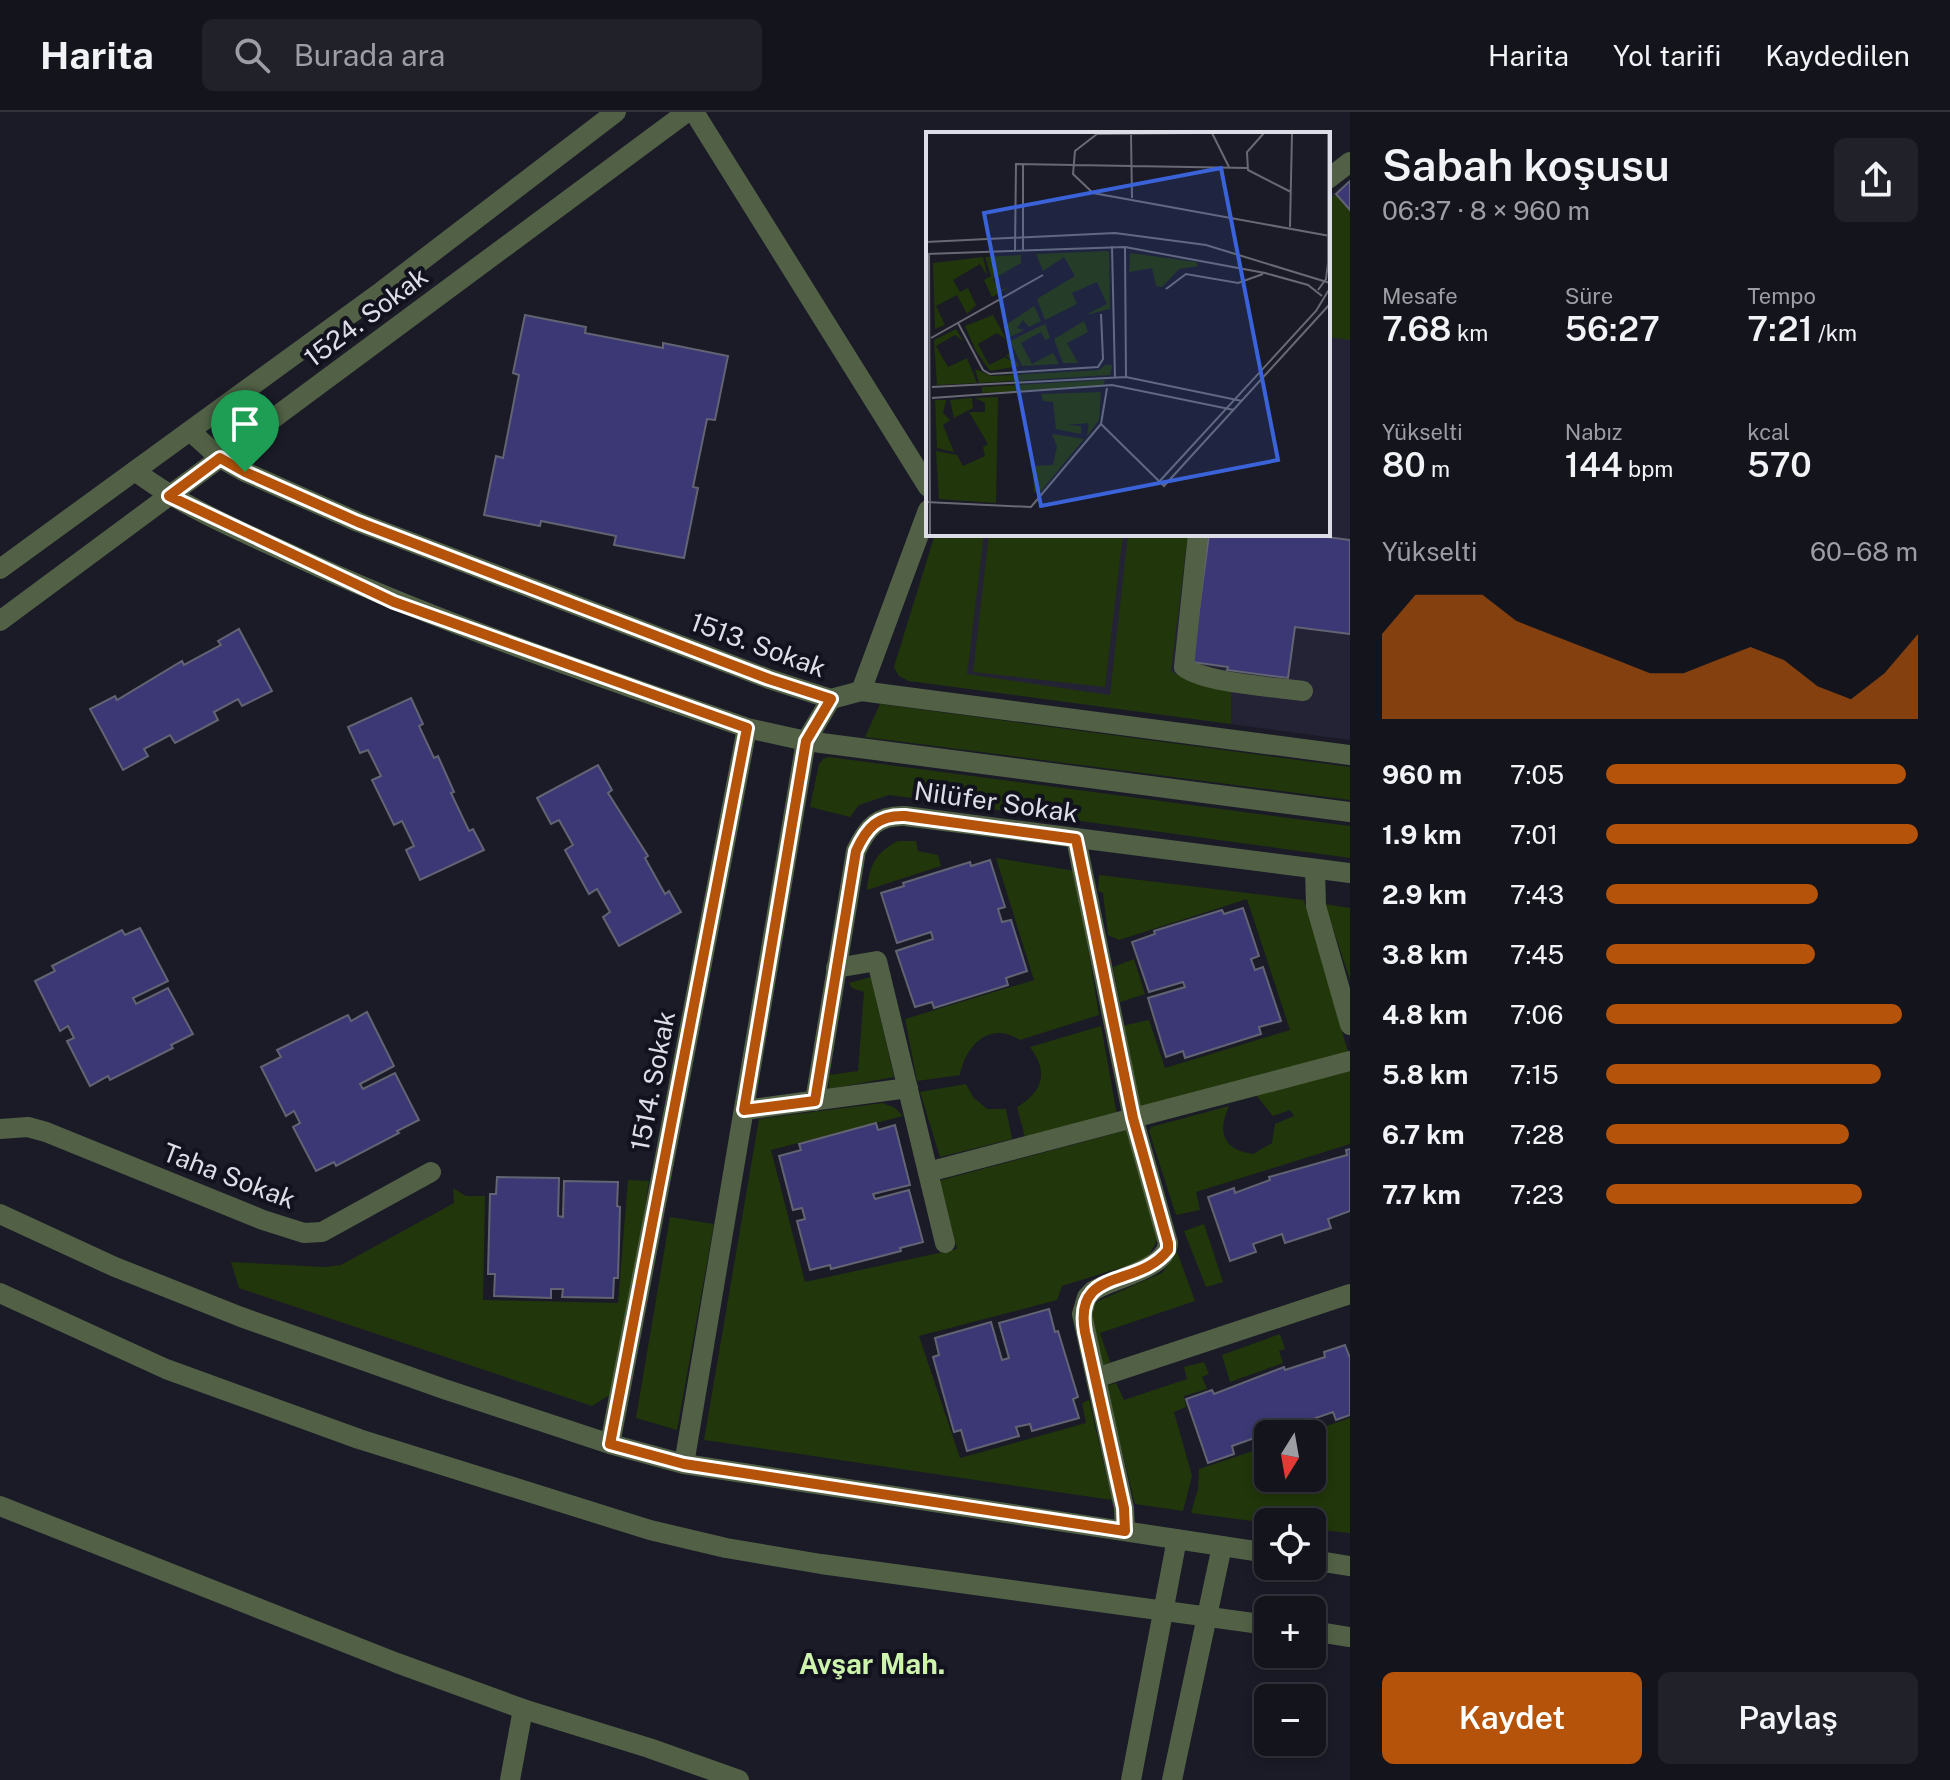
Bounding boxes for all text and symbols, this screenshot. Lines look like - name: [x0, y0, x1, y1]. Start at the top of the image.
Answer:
- search box: [202, 19, 762, 91]
- text: Harita: [40, 33, 154, 78]
- icon: search: [230, 33, 274, 77]
- text: Burada ara: [294, 37, 445, 73]
- text: Harita: [1488, 39, 1569, 72]
- text: Yol tarifi: [1613, 39, 1721, 72]
- text: Kaydedilen: [1765, 39, 1910, 72]
- inset map: [926, 132, 1330, 536]
- button: share: [1834, 138, 1918, 222]
- text: Sabah koşusu: [1382, 139, 1670, 191]
- text: 06:37 · 8 × 960 m: [1382, 195, 1590, 226]
- street label: 1524. Sokak: [298, 260, 433, 373]
- text: Mesafe: [1382, 283, 1458, 309]
- text: Süre: [1565, 283, 1613, 309]
- text: Tempo: [1747, 283, 1816, 309]
- text: 7.68: [1382, 309, 1452, 349]
- text: 56:27: [1565, 309, 1660, 349]
- text: 7:21: [1747, 309, 1813, 349]
- text: km: [1452, 320, 1488, 346]
- text: /km: [1813, 320, 1857, 346]
- pin: [211, 390, 279, 472]
- icon: arrive: [223, 402, 267, 446]
- text: Yükselti: [1382, 419, 1463, 445]
- text: Nabız: [1565, 419, 1622, 445]
- text: kcal: [1747, 419, 1790, 445]
- text: 80: [1382, 445, 1426, 485]
- text: 144: [1565, 445, 1623, 485]
- text: 570: [1747, 445, 1812, 485]
- text: m: [1426, 456, 1450, 482]
- text: bpm: [1623, 456, 1673, 482]
- text: Yükselti: [1382, 536, 1477, 567]
- text: 60–68 m: [1810, 536, 1918, 567]
- street label: 1513. Sokak: [686, 606, 830, 683]
- text: 960 m: [1382, 759, 1462, 790]
- text: 7:05: [1510, 759, 1564, 790]
- street label: Nilüfer Sokak: [912, 775, 1080, 828]
- text: 1.9 km: [1382, 819, 1461, 850]
- text: 7:01: [1510, 819, 1558, 850]
- text: 2.9 km: [1382, 879, 1467, 910]
- text: 7:43: [1510, 879, 1564, 910]
- text: 3.8 km: [1382, 939, 1468, 970]
- text: 7:45: [1510, 939, 1564, 970]
- text: 4.8 km: [1382, 999, 1468, 1030]
- text: 7:06: [1510, 999, 1563, 1030]
- street label: 1514. Sokak: [624, 1008, 681, 1153]
- text: 5.8 km: [1382, 1059, 1468, 1090]
- text: 7:15: [1510, 1059, 1559, 1090]
- text: 6.7 km: [1382, 1119, 1465, 1150]
- text: 7:28: [1510, 1119, 1564, 1150]
- street label: Taha Sokak: [159, 1136, 300, 1215]
- text: 7.7 km: [1382, 1179, 1461, 1210]
- text: 7:23: [1510, 1179, 1564, 1210]
- north arrow: [1254, 1420, 1326, 1492]
- map controls: [1254, 1420, 1326, 1756]
- button: locate: [1254, 1508, 1326, 1580]
- button: +: [1254, 1596, 1326, 1668]
- district label: Avşar Mah.: [799, 1647, 945, 1680]
- button: Kaydet: [1382, 1672, 1642, 1764]
- button: Paylaş: [1658, 1672, 1918, 1764]
- button: −: [1254, 1684, 1326, 1756]

